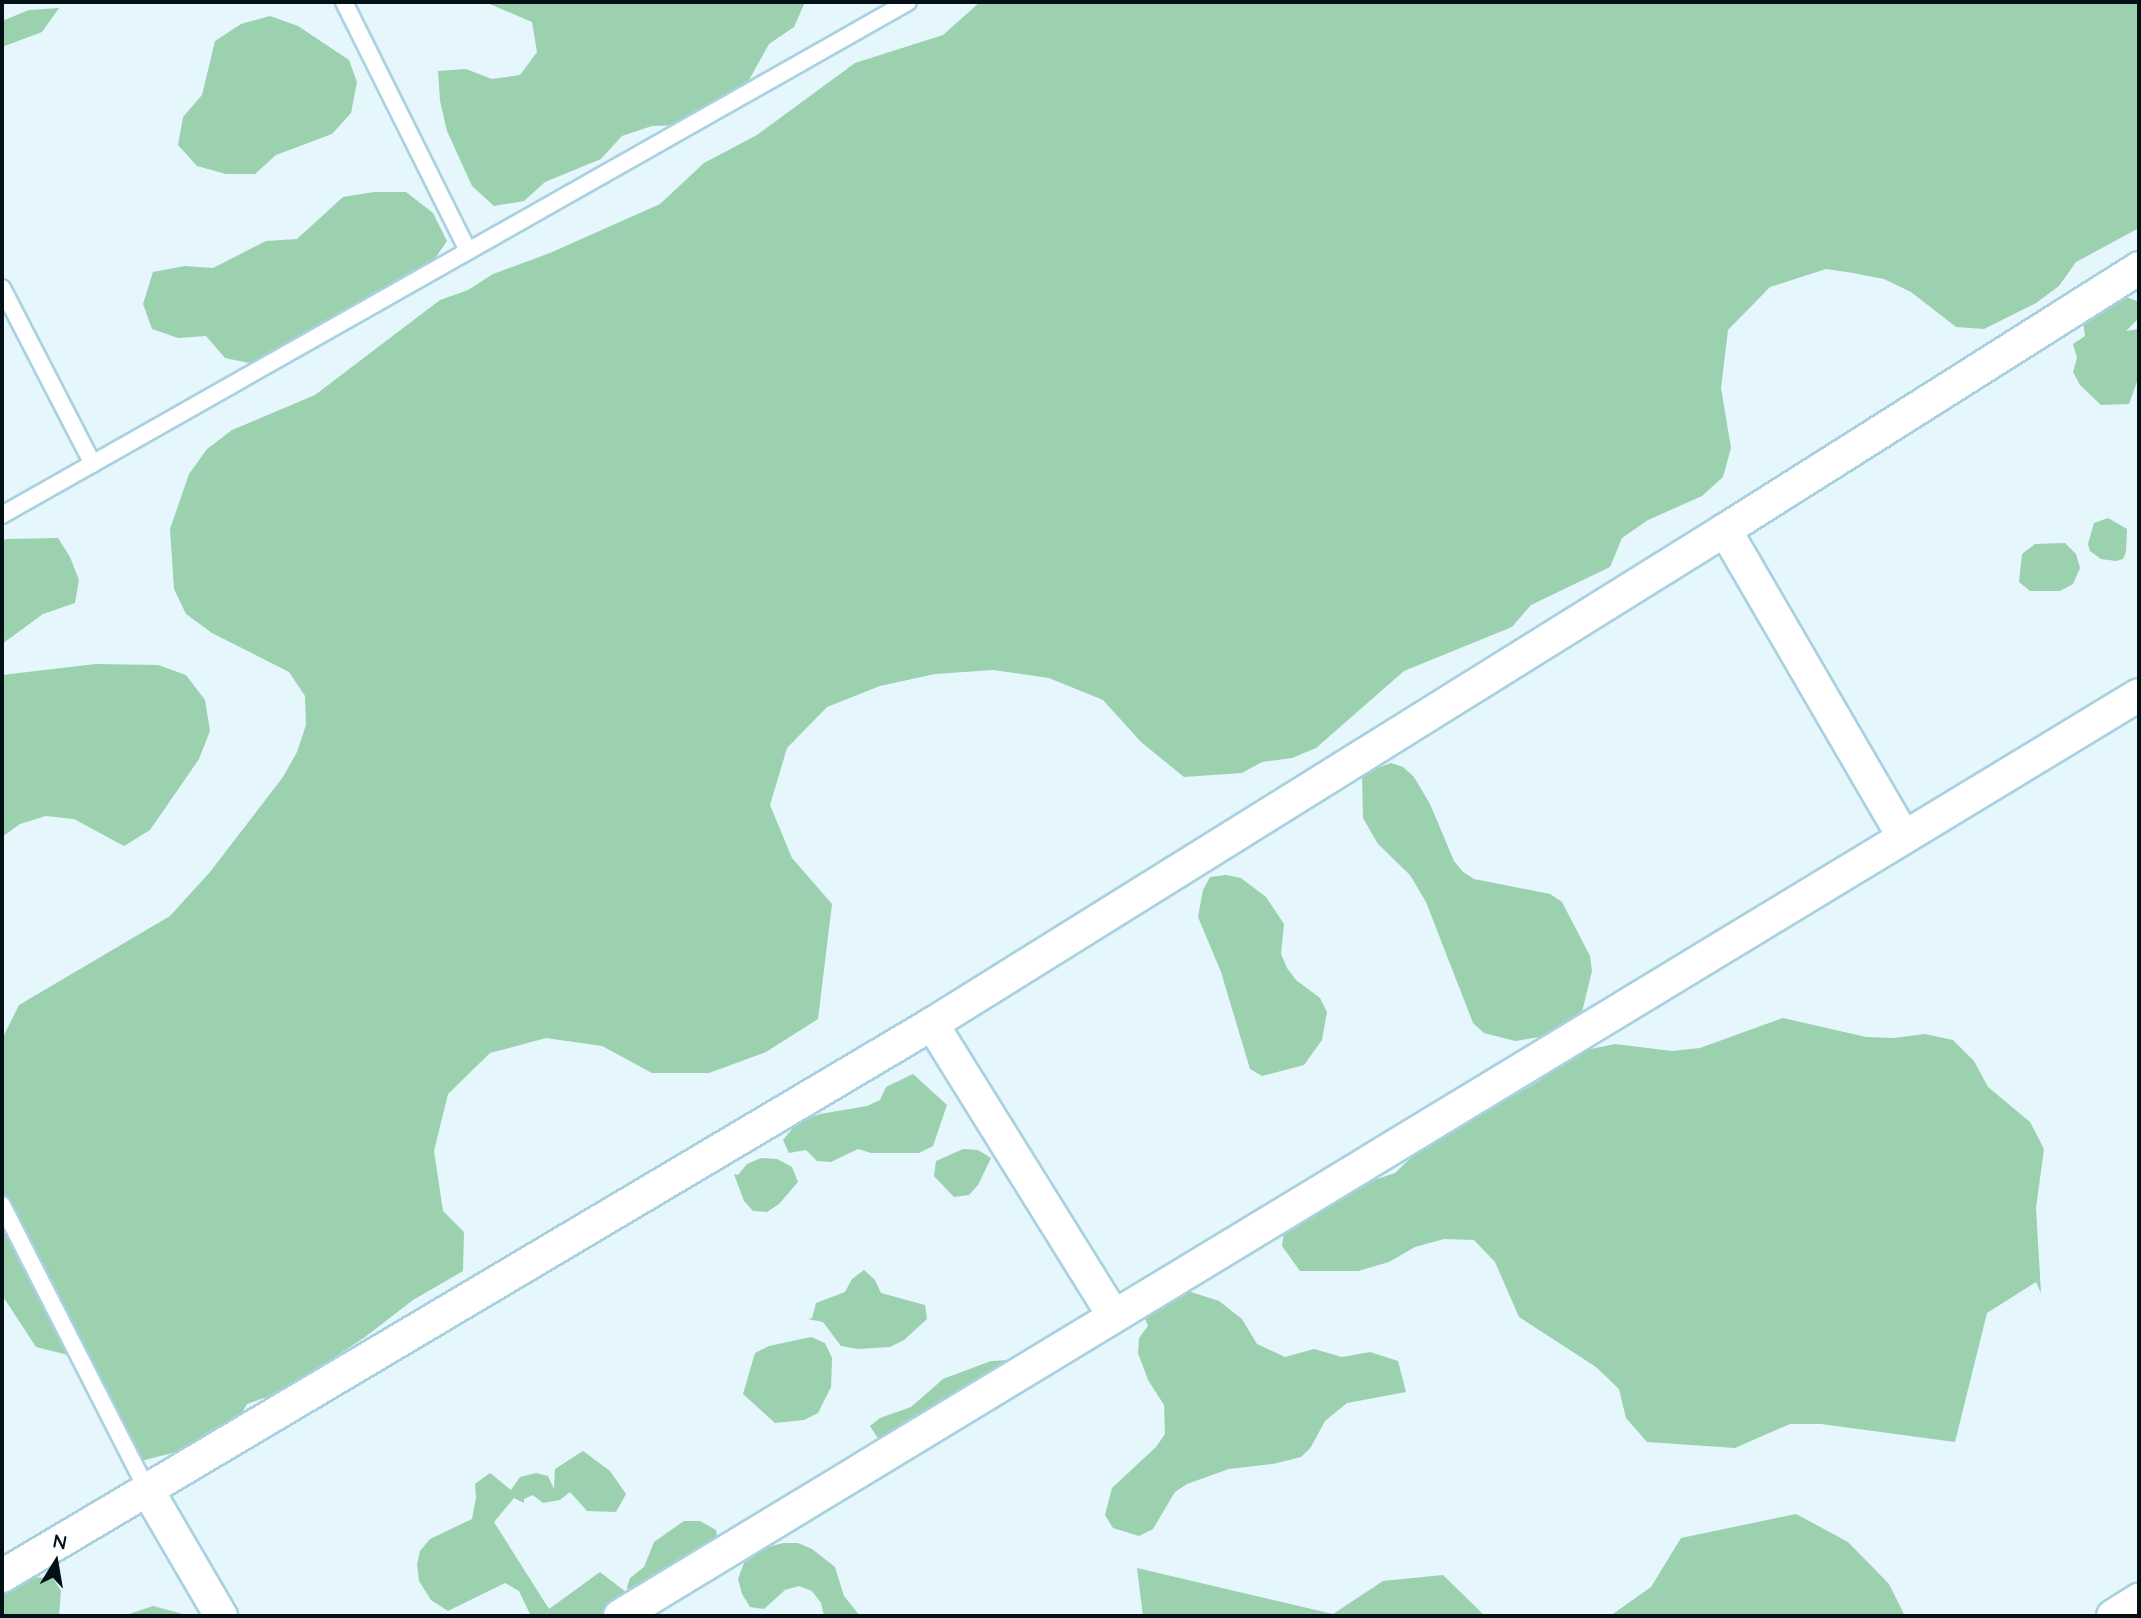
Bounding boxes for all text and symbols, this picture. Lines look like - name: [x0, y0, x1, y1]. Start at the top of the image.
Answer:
- north arrow: [21, 1527, 91, 1597]
- text: N: [51, 1528, 69, 1554]

